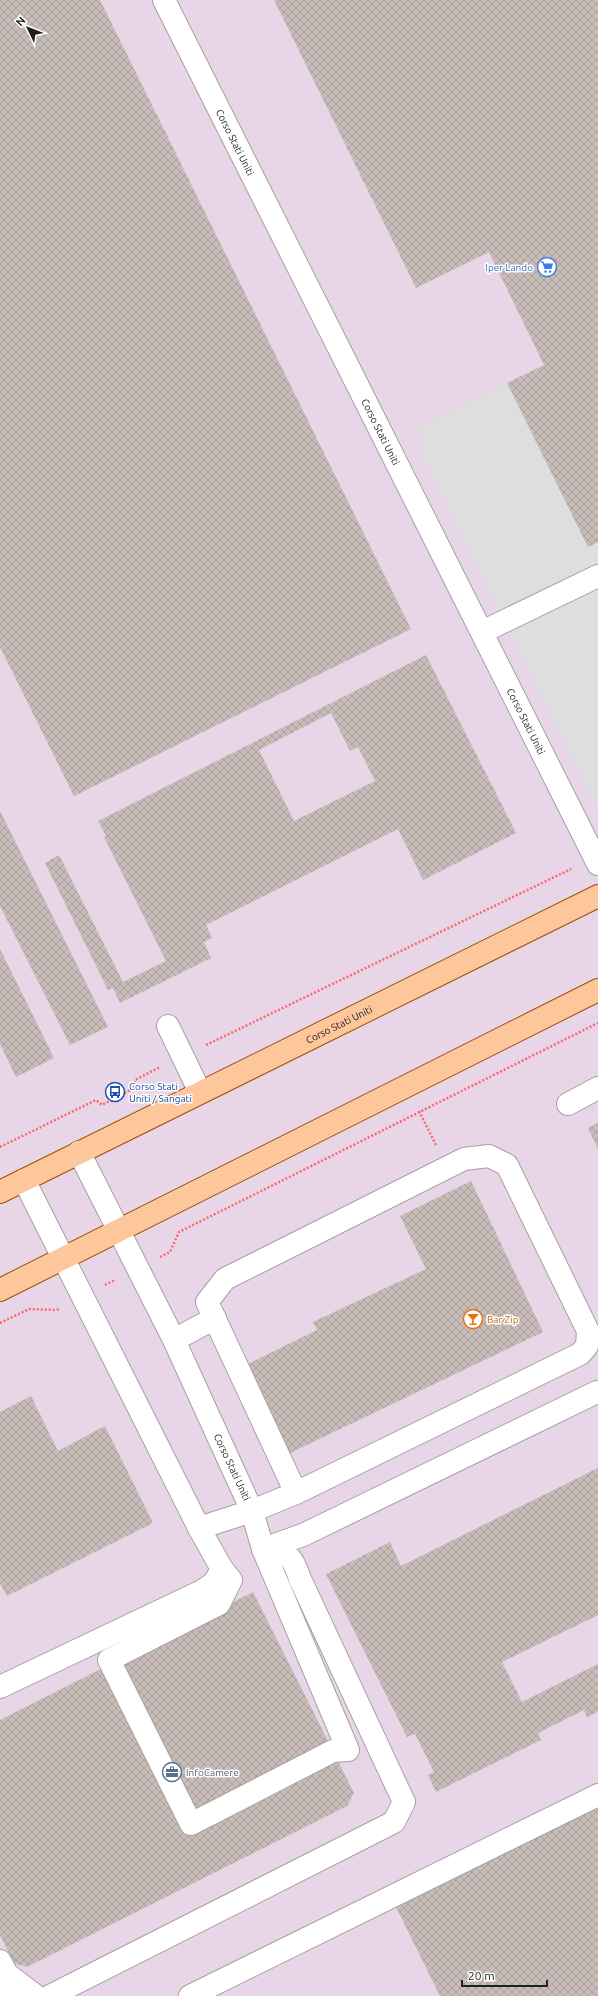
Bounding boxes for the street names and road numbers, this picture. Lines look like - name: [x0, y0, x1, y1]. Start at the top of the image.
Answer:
- street label: Corso Stati Uniti: [214, 107, 257, 177]
- street label: Corso Stati Uniti: [360, 397, 402, 467]
- street label: Corso Stati Uniti: [505, 686, 547, 756]
- street label: Corso Stati Uniti: [304, 1003, 374, 1045]
- street label: Corso Stati Uniti: [212, 1432, 252, 1502]

